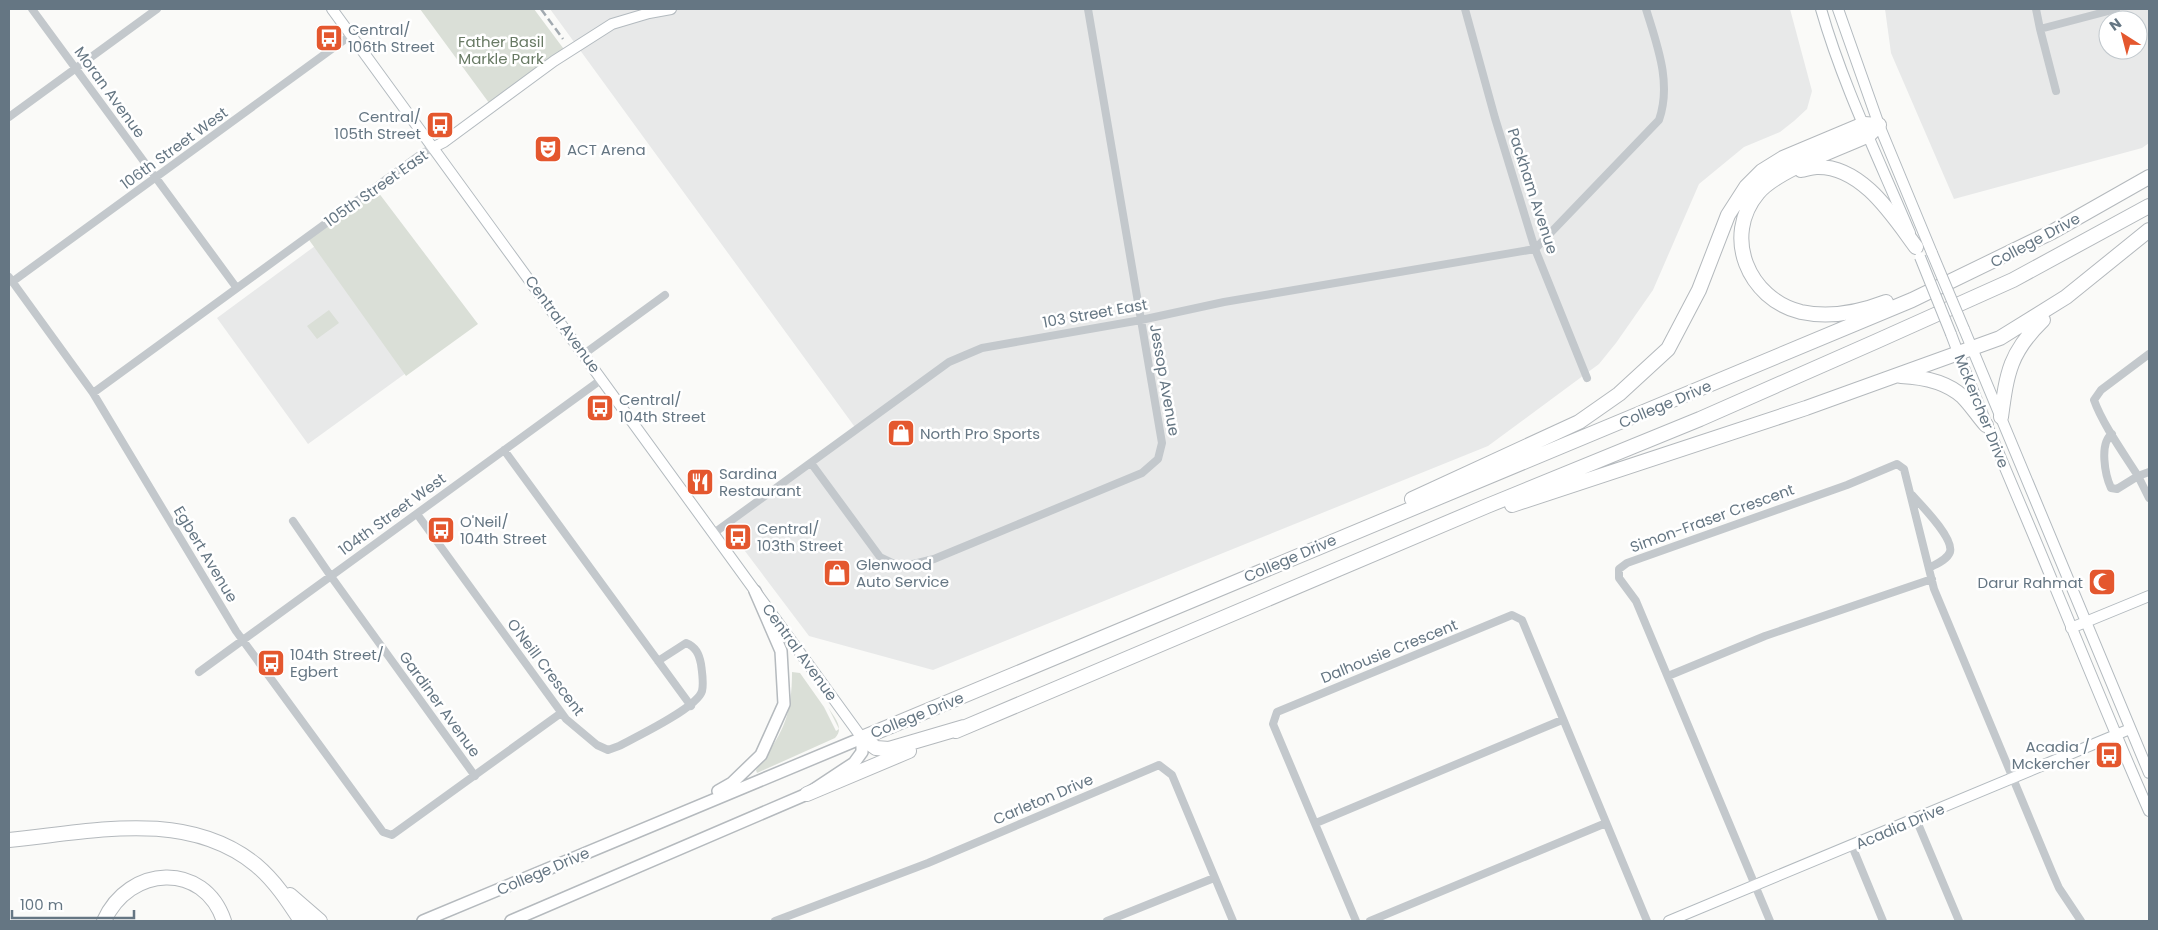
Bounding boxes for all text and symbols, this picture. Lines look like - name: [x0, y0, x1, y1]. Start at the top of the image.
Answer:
- north arrow: [2098, 10, 2148, 60]
- text: N: [2105, 13, 2125, 36]
- place label: Central/ 106th Street: [348, 19, 435, 57]
- bus stop icon: Central/ 106th Street: [314, 23, 344, 53]
- park label: Father Basil Markle Park: [458, 31, 544, 69]
- street label: Moran Avenue: [70, 42, 150, 142]
- street label: 106th Street West: [116, 102, 232, 194]
- place label: Central/ 105th Street: [334, 106, 421, 144]
- bus stop icon: Central/ 105th Street: [425, 110, 455, 140]
- street label: Packham Avenue: [1503, 125, 1563, 257]
- theatre icon: ACT Arena: [533, 134, 563, 164]
- place label: ACT Arena: [567, 139, 646, 160]
- street label: 105th Street East: [320, 144, 432, 232]
- street label: College Drive: [1986, 208, 2084, 272]
- street label: Central Avenue: [521, 271, 605, 377]
- street label: 103 Street East: [1041, 293, 1149, 333]
- street label: Jessop Avenue: [1145, 323, 1185, 437]
- street label: McKercher Drive: [1950, 351, 2014, 471]
- street label: College Drive: [1615, 375, 1715, 433]
- place label: Central/ 104th Street: [619, 389, 706, 427]
- bus stop icon: Central/ 104th Street: [585, 393, 615, 423]
- shop icon: North Pro Sports: [886, 418, 916, 448]
- place label: North Pro Sports: [920, 423, 1040, 444]
- place label: Sardina Restaurant: [719, 463, 801, 501]
- restaurant icon: Sardina Restaurant: [685, 467, 715, 497]
- street label: 104th Street West: [334, 468, 450, 560]
- street label: Simon-Fraser Crescent: [1627, 479, 1797, 557]
- street label: Egbert Avenue: [169, 502, 243, 606]
- place label: O'Neil/ 104th Street: [460, 511, 547, 549]
- bus stop icon: O'Neil/ 104th Street: [426, 515, 456, 545]
- place label: Central/ 103th Street: [757, 518, 843, 556]
- bus stop icon: Central/ 103th Street: [723, 522, 753, 552]
- street label: College Drive: [1240, 529, 1340, 587]
- place label: Glenwood Auto Service: [856, 554, 949, 592]
- shop icon: Glenwood Auto Service: [822, 558, 852, 588]
- mosque icon: Darur Rahmat: [2087, 567, 2117, 597]
- place label: Darur Rahmat: [1978, 572, 2083, 593]
- street label: Central Avenue: [758, 599, 842, 705]
- street label: O'Neill Crescent: [502, 614, 590, 720]
- street label: Dalhousie Crescent: [1317, 614, 1461, 688]
- place label: 104th Street/ Egbert: [290, 644, 384, 682]
- street label: Gardiner Avenue: [394, 647, 486, 761]
- bus stop icon: 104th Street/ Egbert: [256, 648, 286, 678]
- street label: College Drive: [867, 687, 967, 743]
- place label: Acadia / Mckercher: [2012, 736, 2090, 774]
- bus stop icon: Acadia / Mckercher: [2094, 740, 2124, 770]
- street label: Carleton Drive: [990, 769, 1096, 829]
- street label: Acadia Drive: [1852, 798, 1948, 854]
- street label: College Drive: [493, 842, 593, 900]
- scale bar: [12, 888, 135, 920]
- text: 100 m: [20, 894, 63, 915]

